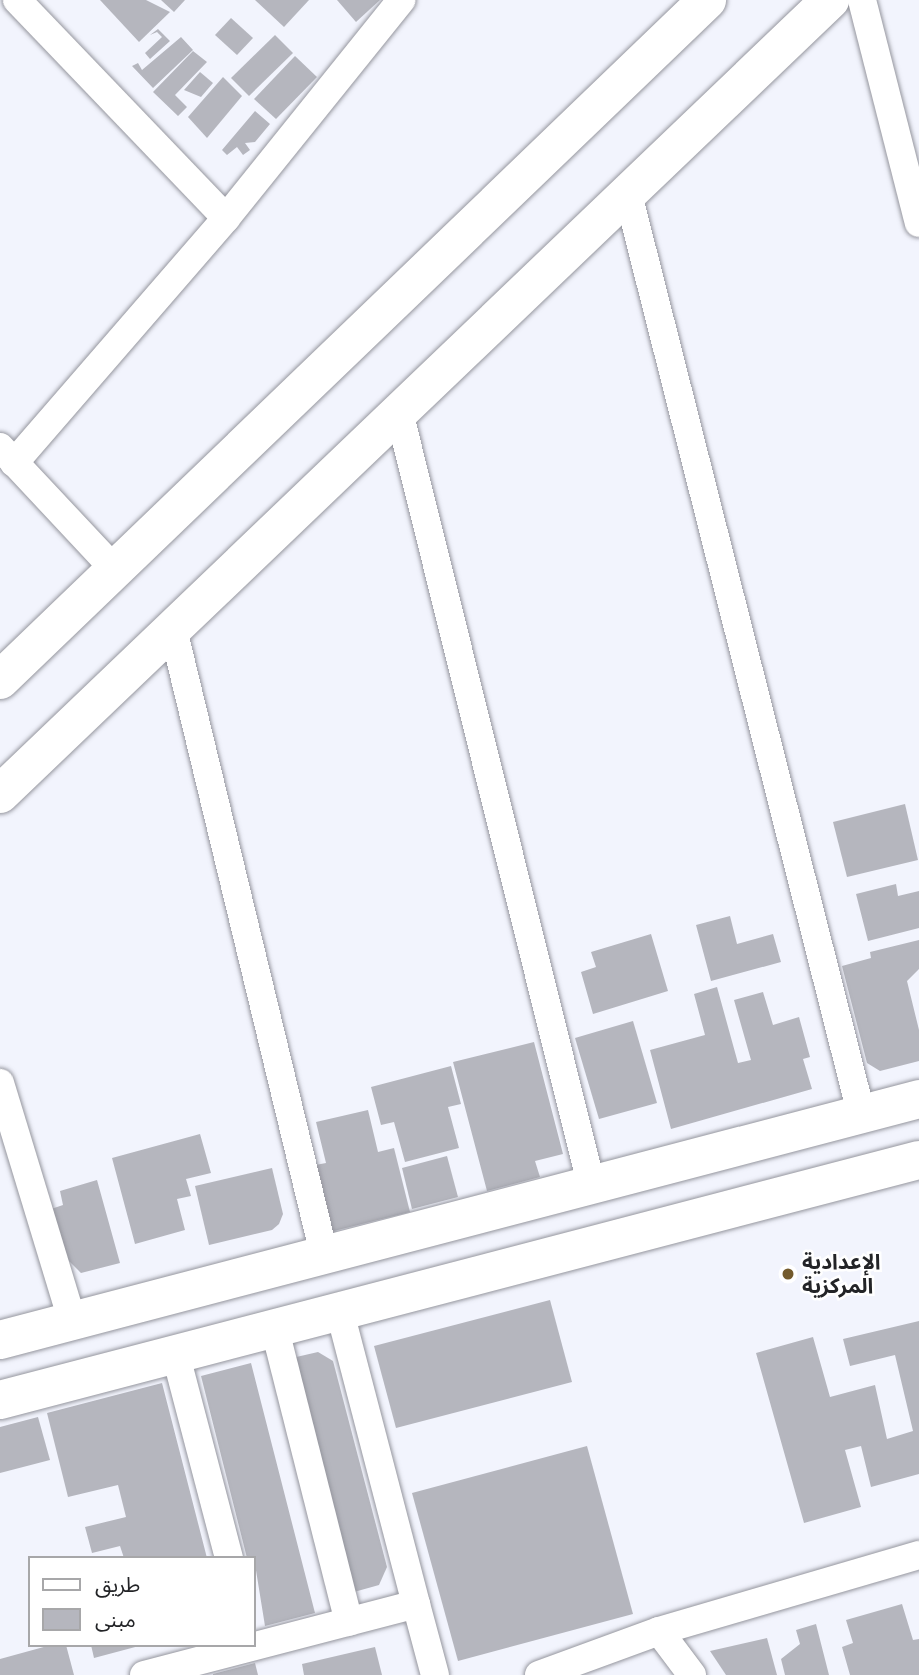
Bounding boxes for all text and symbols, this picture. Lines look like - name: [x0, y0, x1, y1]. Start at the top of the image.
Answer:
- place label: الإعدادية المركزية: [802, 1249, 880, 1299]
- marker: الإعدادية المركزية: [780, 1266, 796, 1282]
- legend: [28, 1556, 256, 1647]
- text: طريق: [95, 1570, 140, 1599]
- text: مبنى: [95, 1605, 136, 1634]

